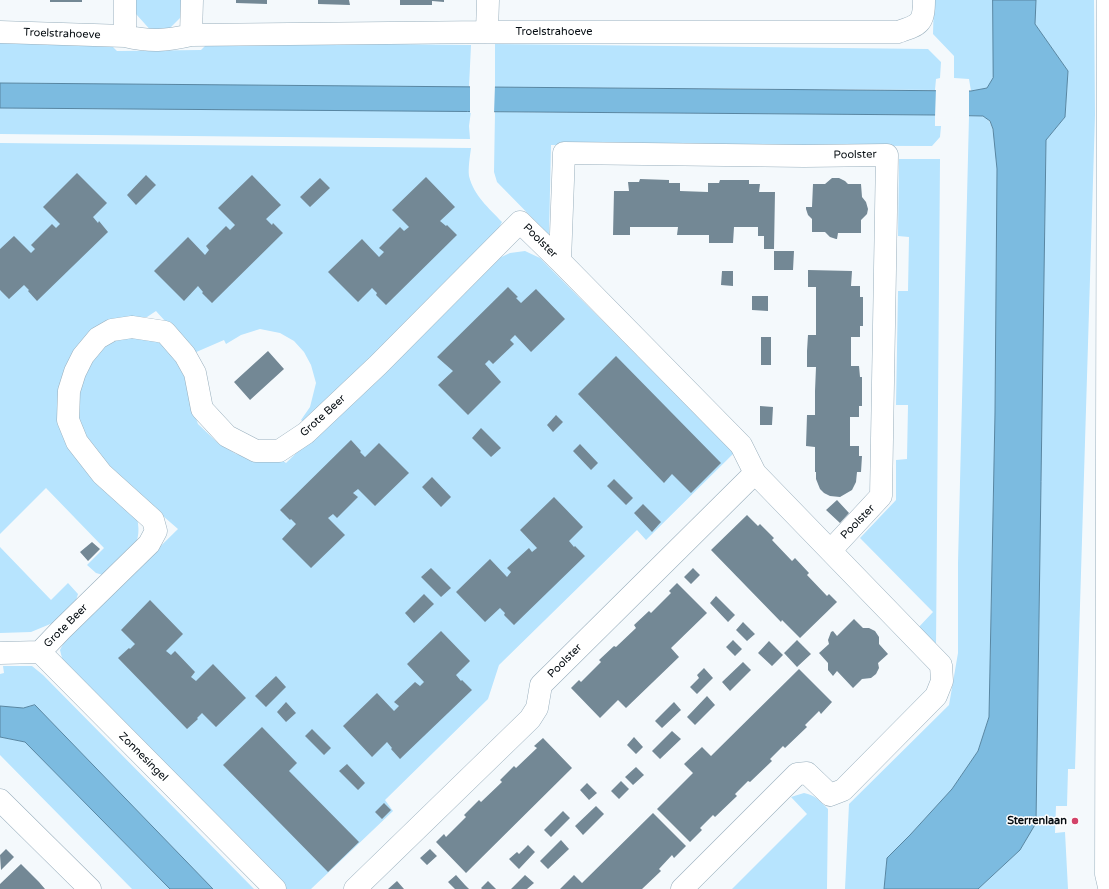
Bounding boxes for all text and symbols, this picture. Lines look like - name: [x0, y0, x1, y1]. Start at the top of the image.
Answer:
- street label: Troelstrahoeve: [515, 25, 593, 39]
- street label: Troelstrahoeve: [23, 26, 101, 42]
- street label: Poolster: [833, 148, 877, 162]
- street label: Poolster: [520, 221, 560, 261]
- street label: Grote Beer: [298, 392, 348, 440]
- street label: Poolster: [838, 502, 878, 542]
- street label: Grote Beer: [41, 601, 91, 651]
- street label: Poolster: [545, 641, 585, 681]
- street label: Zonnesingel: [116, 730, 170, 784]
- place label: Sterrenlaan: [1007, 814, 1067, 828]
- marker: Sterrenlaan: [1070, 816, 1080, 826]

